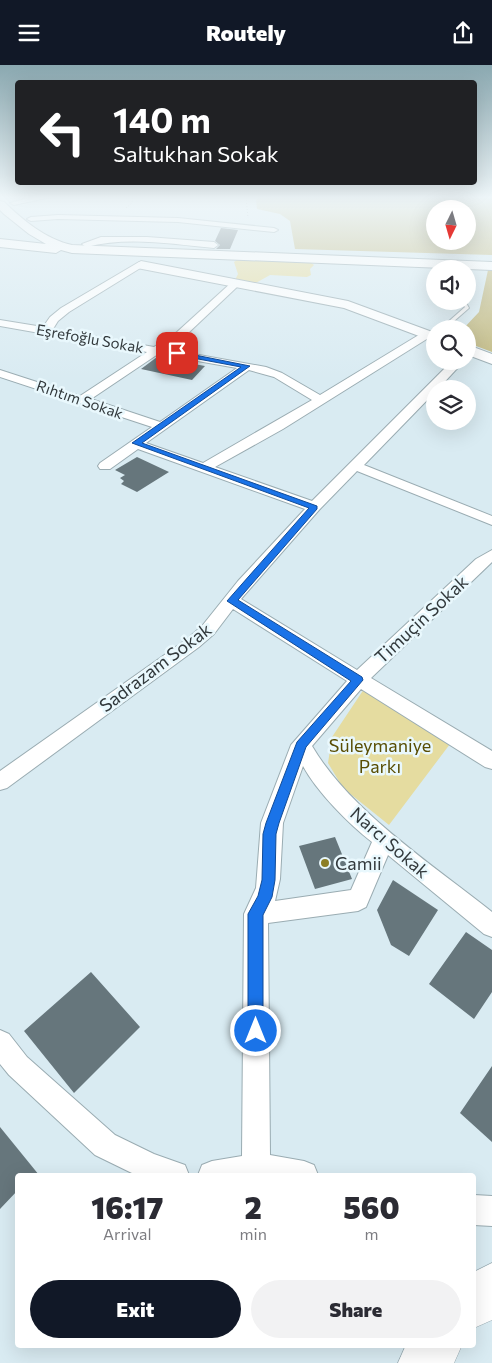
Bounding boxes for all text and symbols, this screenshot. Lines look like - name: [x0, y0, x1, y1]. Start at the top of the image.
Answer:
- icon: menu: [15, 19, 43, 47]
- text: Routely: [206, 19, 286, 46]
- icon: share: [449, 19, 477, 47]
- text: 140 m: [113, 97, 211, 140]
- icon: left: [30, 100, 95, 165]
- text: Saltukhan Sokak: [113, 140, 279, 167]
- north arrow: [426, 200, 476, 250]
- map controls: [426, 200, 476, 430]
- button: sound: [426, 260, 476, 310]
- street label: Eşrefoğlu Sokak: [35, 320, 145, 356]
- button: search: [426, 320, 476, 370]
- pin: [156, 332, 198, 374]
- icon: arrive: [163, 339, 191, 367]
- street label: Rıhtım Sokak: [34, 376, 126, 422]
- button: layers: [426, 380, 476, 430]
- street label: Timuçin Sokak: [370, 570, 472, 668]
- street label: Sadrazam Sokak: [95, 618, 216, 716]
- park label: Süleymaniye Parkı: [329, 734, 431, 777]
- street label: Narcı Sokak: [346, 802, 434, 882]
- place label: Camii: [335, 852, 382, 874]
- marker: Camii: [319, 857, 331, 869]
- position arrow: [229, 1004, 281, 1056]
- text: 16:17: [91, 1188, 163, 1225]
- text: 2: [245, 1188, 262, 1225]
- text: 560: [343, 1188, 400, 1225]
- text: Arrival: [103, 1224, 152, 1243]
- text: min: [240, 1224, 267, 1243]
- text: m: [364, 1224, 378, 1243]
- button: Exit: [30, 1280, 241, 1338]
- button: Share: [251, 1280, 461, 1338]

